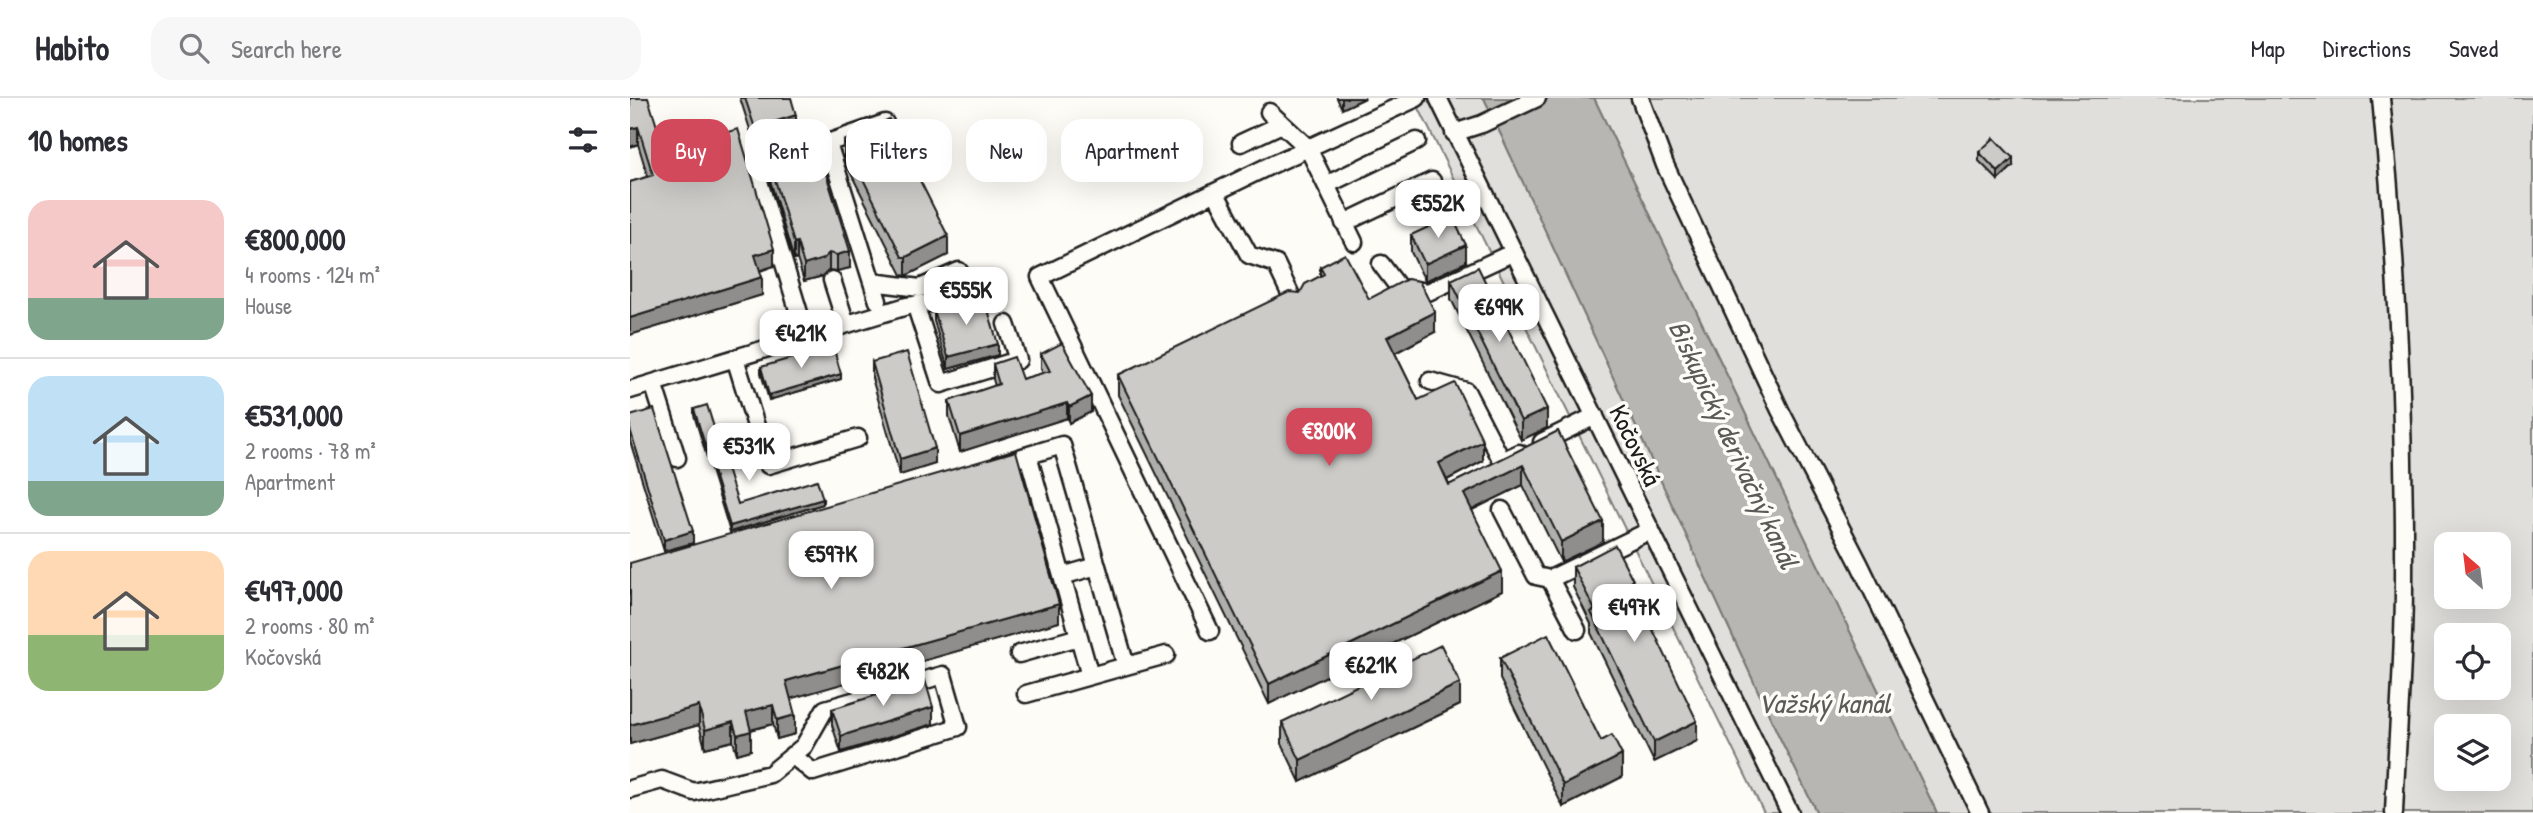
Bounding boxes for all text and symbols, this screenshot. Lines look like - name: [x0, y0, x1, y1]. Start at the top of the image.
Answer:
- search box: [151, 17, 641, 80]
- text: Habito: [35, 26, 109, 70]
- icon: search: [175, 29, 213, 67]
- text: Search here: [231, 31, 342, 66]
- text: Map: [2251, 32, 2285, 64]
- text: Directions: [2323, 32, 2411, 64]
- text: Saved: [2449, 32, 2498, 64]
- chip: Buy: [651, 119, 731, 182]
- chip: Rent: [745, 119, 832, 182]
- chip: Filters: [846, 119, 952, 182]
- chip: New: [966, 119, 1047, 182]
- chip: Apartment: [1061, 119, 1203, 182]
- text: 10 homes: [28, 120, 128, 160]
- icon: filters: [564, 121, 602, 159]
- pin: €552K: [1389, 180, 1487, 240]
- text: €552K: [1411, 187, 1465, 218]
- text: €800,000: [245, 219, 346, 259]
- icon: home: [84, 228, 168, 312]
- text: 4 rooms · 124 m²: [245, 259, 380, 290]
- pin: €555K: [917, 268, 1015, 327]
- text: €555K: [940, 274, 992, 305]
- pin: €699K: [1450, 285, 1548, 344]
- text: House: [245, 290, 292, 321]
- text: €699K: [1474, 291, 1524, 322]
- pin: €421K: [752, 310, 850, 370]
- water label: Biskupický derivačný kanál: [1660, 314, 1809, 576]
- text: €421K: [776, 317, 826, 348]
- text: €531,000: [245, 395, 343, 435]
- street label: Kočovská: [1601, 399, 1671, 491]
- icon: home: [84, 404, 168, 488]
- pin: €800K: [1280, 408, 1378, 468]
- text: €800K: [1302, 415, 1356, 446]
- pin: €531K: [700, 424, 798, 483]
- text: €531K: [723, 430, 775, 461]
- text: 2 rooms · 78 m²: [245, 435, 376, 466]
- text: Apartment: [245, 466, 335, 497]
- pin: €597K: [782, 532, 880, 591]
- north arrow: [2434, 532, 2511, 609]
- map controls: [2434, 532, 2511, 791]
- text: €597K: [805, 538, 857, 569]
- text: €497,000: [245, 570, 343, 610]
- icon: home: [84, 579, 168, 663]
- pin: €497K: [1585, 584, 1683, 644]
- text: €497K: [1608, 591, 1660, 622]
- text: 2 rooms · 80 m²: [245, 610, 375, 641]
- button: locate: [2434, 623, 2511, 700]
- text: Kočovská: [245, 641, 321, 672]
- pin: €621K: [1322, 642, 1420, 702]
- pin: €482K: [834, 648, 932, 708]
- text: €621K: [1345, 649, 1397, 680]
- text: €482K: [857, 655, 909, 686]
- water label: Važský kanál: [1757, 684, 1892, 722]
- button: layers: [2434, 714, 2511, 791]

